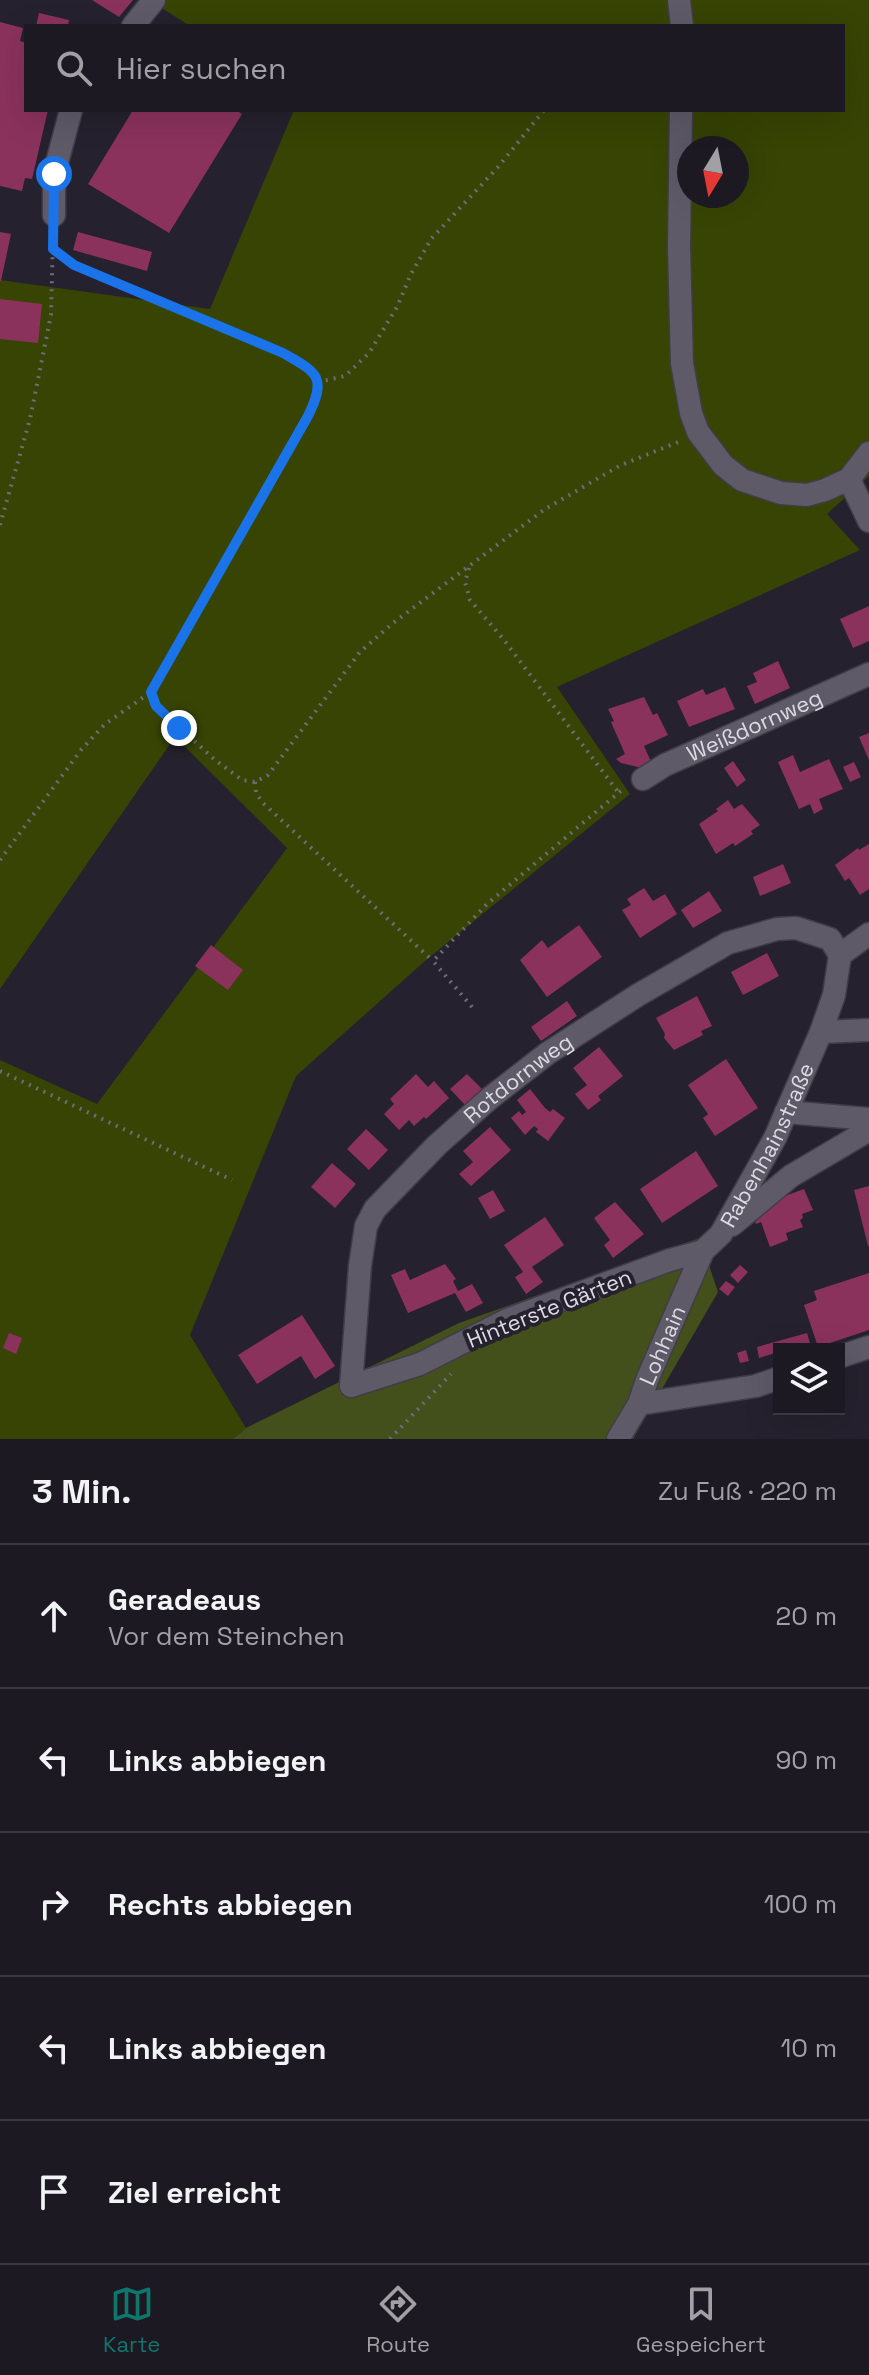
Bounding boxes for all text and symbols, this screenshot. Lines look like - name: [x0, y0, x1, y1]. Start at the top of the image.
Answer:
- search box: [24, 24, 845, 112]
- icon: search: [52, 46, 96, 90]
- text: Hier suchen: [116, 49, 286, 88]
- north arrow: [677, 136, 749, 208]
- route start: [36, 156, 72, 192]
- street label: Weißdornweg: [682, 683, 826, 767]
- route end: [161, 710, 197, 746]
- street label: Rotdornweg: [457, 1027, 578, 1129]
- street label: Rabenhainstraße: [714, 1058, 820, 1232]
- street label: Hinterste Gärten: [462, 1262, 636, 1354]
- street label: Lohhain: [633, 1301, 692, 1389]
- map controls: [773, 1343, 845, 1415]
- button: layers: [773, 1343, 845, 1415]
- text: 3 Min.: [32, 1470, 131, 1513]
- text: Zu Fuß · 220 m: [658, 1474, 837, 1508]
- text: Geradeaus: [108, 1580, 261, 1619]
- icon: ahead: [32, 1594, 76, 1638]
- text: 20 m: [776, 1599, 837, 1633]
- text: Vor dem Steinchen: [108, 1619, 345, 1653]
- icon: left: [32, 1738, 76, 1782]
- text: Links abbiegen: [108, 1741, 326, 1780]
- text: 90 m: [775, 1743, 837, 1777]
- icon: right: [32, 1882, 76, 1926]
- text: Rechts abbiegen: [108, 1885, 353, 1924]
- text: 100 m: [764, 1887, 837, 1921]
- icon: left: [32, 2026, 76, 2070]
- text: Links abbiegen: [108, 2029, 326, 2068]
- text: 10 m: [780, 2031, 837, 2065]
- icon: arrive: [32, 2170, 76, 2214]
- text: Ziel erreicht: [108, 2173, 281, 2212]
- tab: Karte: [103, 2282, 160, 2358]
- tab: Route: [366, 2282, 430, 2358]
- tab: Gespeichert: [636, 2282, 766, 2358]

